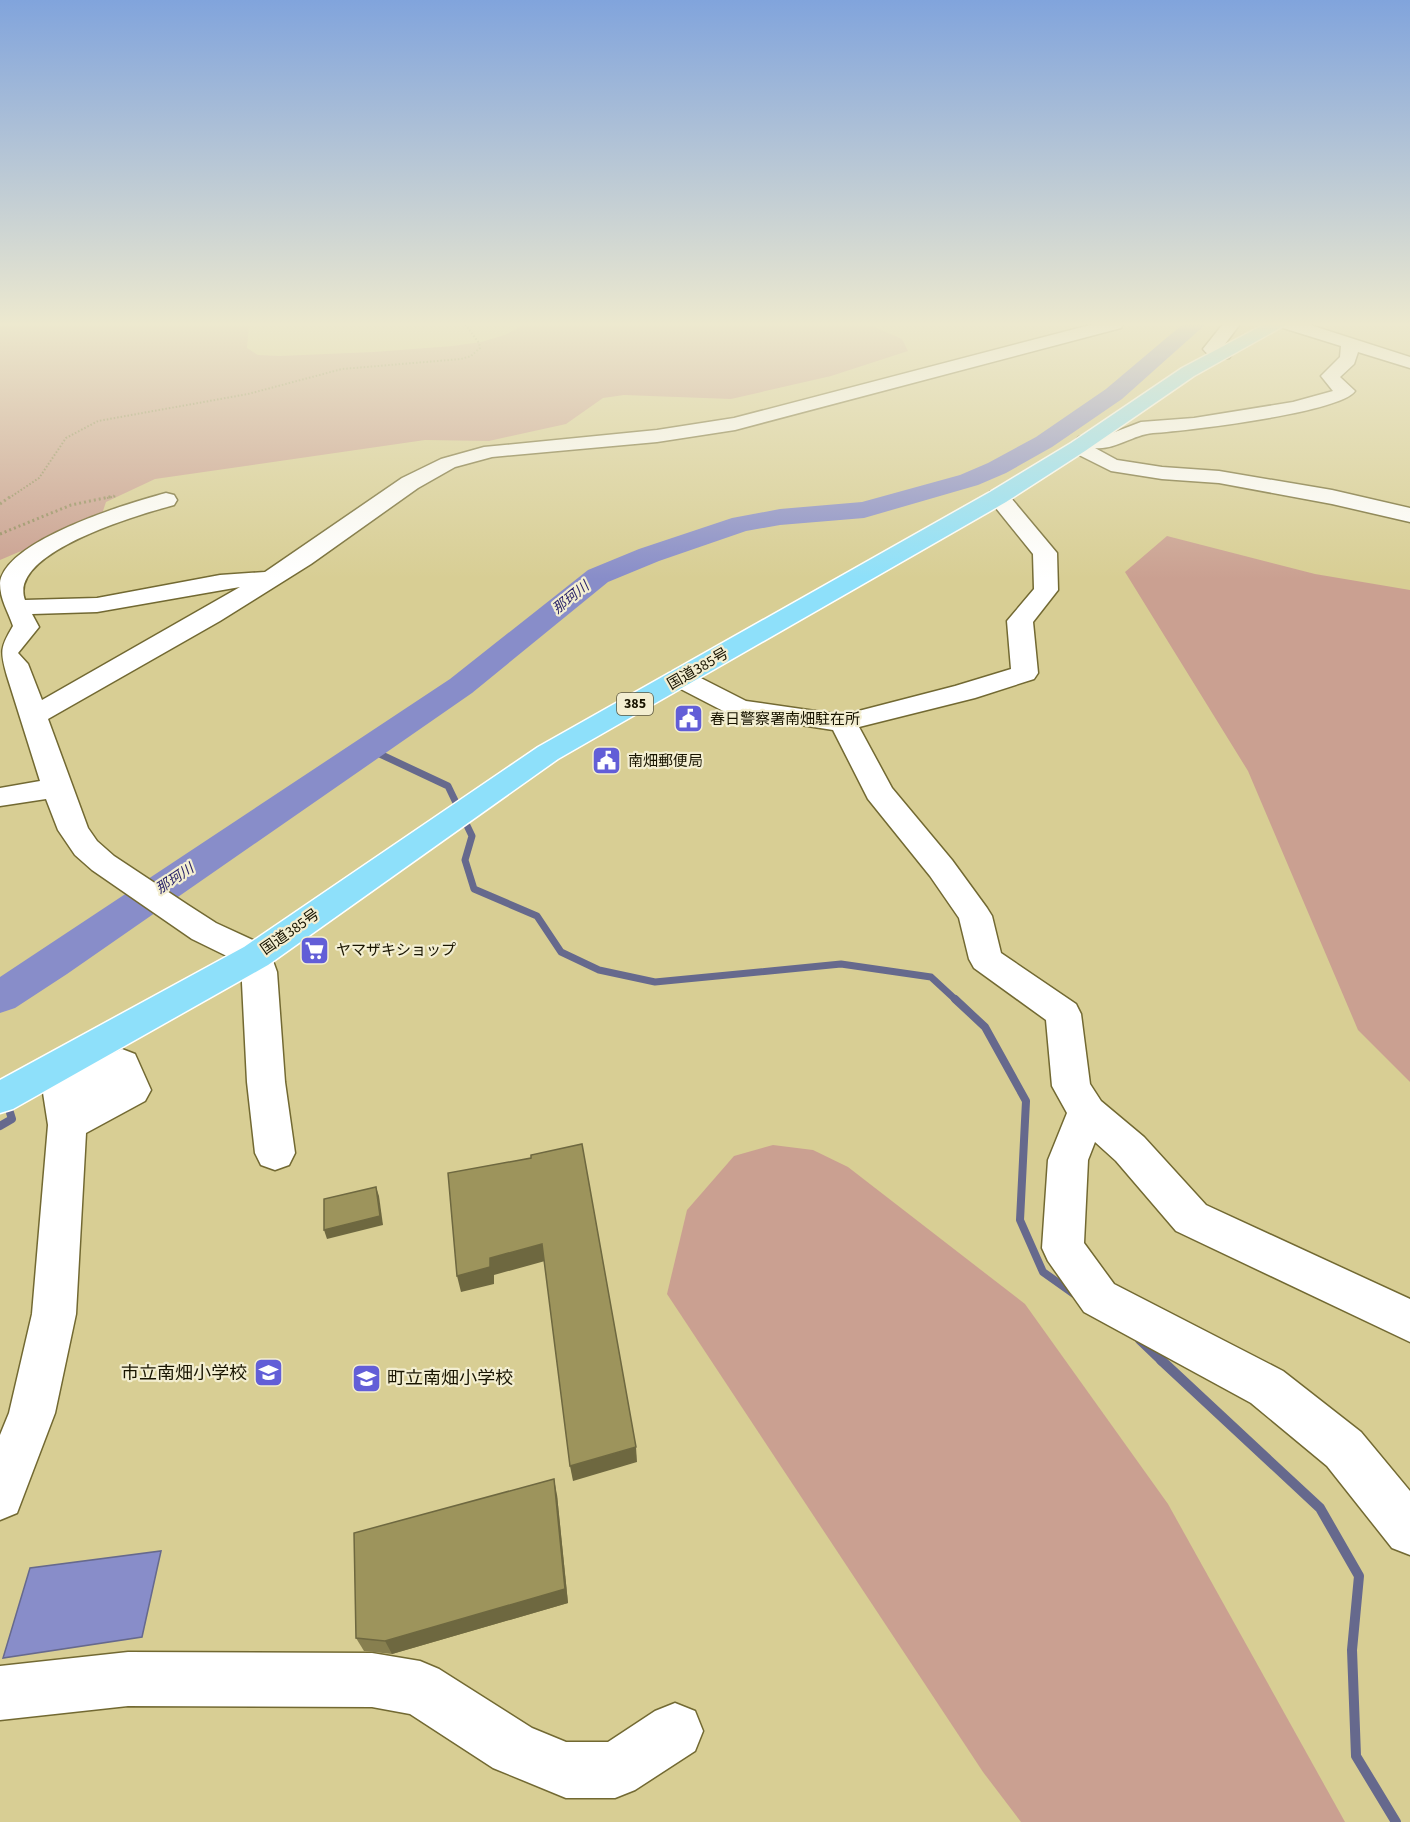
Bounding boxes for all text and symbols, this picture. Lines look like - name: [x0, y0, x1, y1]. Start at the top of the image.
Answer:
- water label: 那珂川: [548, 576, 595, 619]
- street label: 国道385号: [664, 643, 732, 695]
- road number: 385: [617, 693, 653, 715]
- public building icon: 春日警察署南畑駐在所: [673, 703, 705, 735]
- place label: 春日警察署南畑駐在所: [710, 709, 860, 730]
- public building icon: 南畑郵便局: [591, 745, 623, 777]
- place label: 南畑郵便局: [628, 751, 703, 772]
- water label: 那珂川: [152, 858, 200, 899]
- street label: 国道385号: [256, 904, 324, 960]
- supermarket icon: ヤマザキショップ: [299, 934, 331, 966]
- place label: ヤマザキショップ: [336, 940, 456, 961]
- school or university icon: 市立南畑小学校: [252, 1357, 284, 1389]
- place label: 市立南畑小学校: [121, 1361, 247, 1386]
- school or university icon: 町立南畑小学校: [350, 1362, 382, 1394]
- place label: 町立南畑小学校: [387, 1366, 513, 1391]

